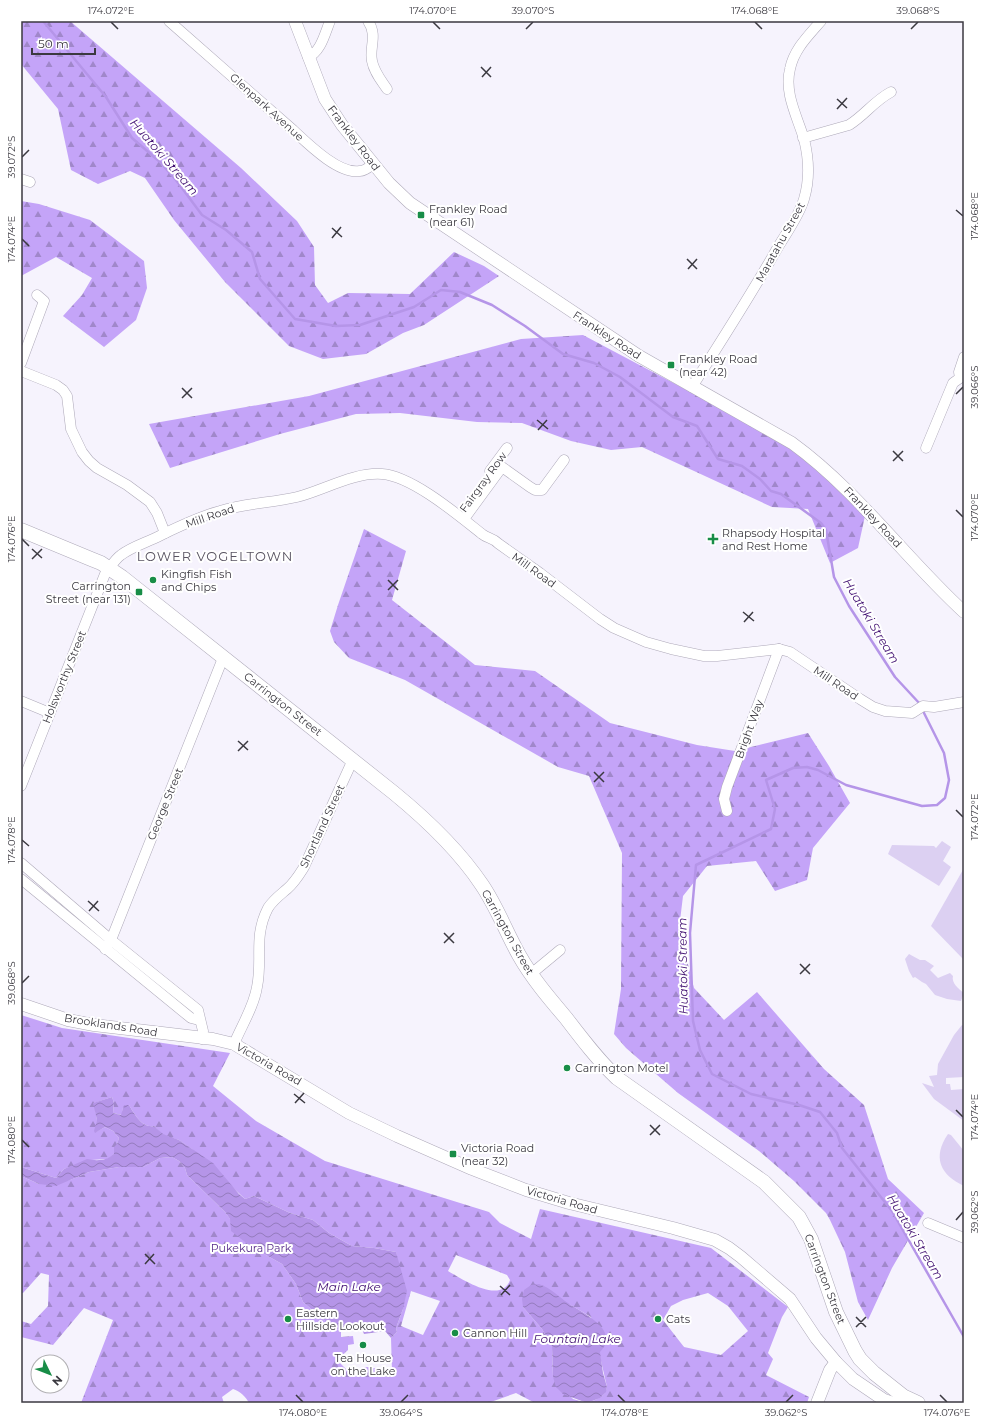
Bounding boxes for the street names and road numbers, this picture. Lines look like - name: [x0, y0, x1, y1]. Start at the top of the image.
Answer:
- street label: Glenpark Avenue: [227, 70, 307, 144]
- street label: Frankley Road: [325, 102, 383, 174]
- street label: Maratahu Street: [752, 199, 808, 284]
- street label: Frankley Road: [570, 308, 644, 362]
- street label: Fairgray Row: [456, 449, 510, 515]
- street label: Frankley Road: [841, 484, 905, 550]
- street label: Mill Road: [184, 501, 236, 531]
- street label: Mill Road: [509, 549, 559, 591]
- street label: Holsworthy Street: [39, 628, 89, 725]
- street label: Mill Road: [811, 663, 861, 703]
- street label: Carrington Street: [241, 669, 325, 739]
- street label: Bright Way: [732, 698, 766, 760]
- street label: George Street: [144, 765, 186, 842]
- street label: Shortland Street: [297, 781, 348, 870]
- street label: Carrington Street: [479, 887, 538, 978]
- street label: Brooklands Road: [63, 1011, 159, 1039]
- street label: Victoria Road: [234, 1040, 304, 1088]
- street label: Victoria Road: [525, 1183, 599, 1217]
- street label: Carrington Street: [801, 1232, 849, 1327]

